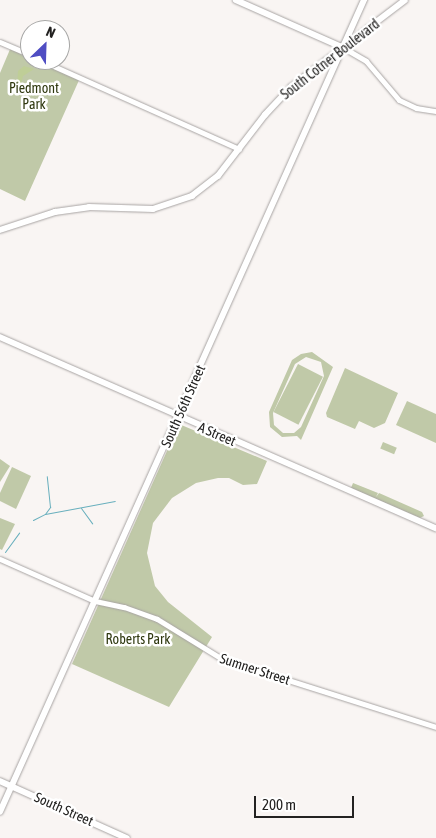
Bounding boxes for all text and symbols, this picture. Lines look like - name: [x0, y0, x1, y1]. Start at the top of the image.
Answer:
- street label: South Cotner Boulevard: [277, 15, 383, 103]
- north arrow: [20, 20, 70, 70]
- text: N: [44, 23, 58, 41]
- park label: Piedmont Park: [9, 80, 59, 112]
- street label: South 56th Street: [157, 362, 209, 450]
- street label: A Street: [196, 419, 238, 449]
- park label: Roberts Park: [106, 631, 170, 647]
- street label: Sumner Street: [218, 650, 292, 688]
- scale bar: [256, 786, 356, 818]
- street label: South Street: [32, 789, 96, 829]
- text: 200 m: [262, 796, 296, 813]

